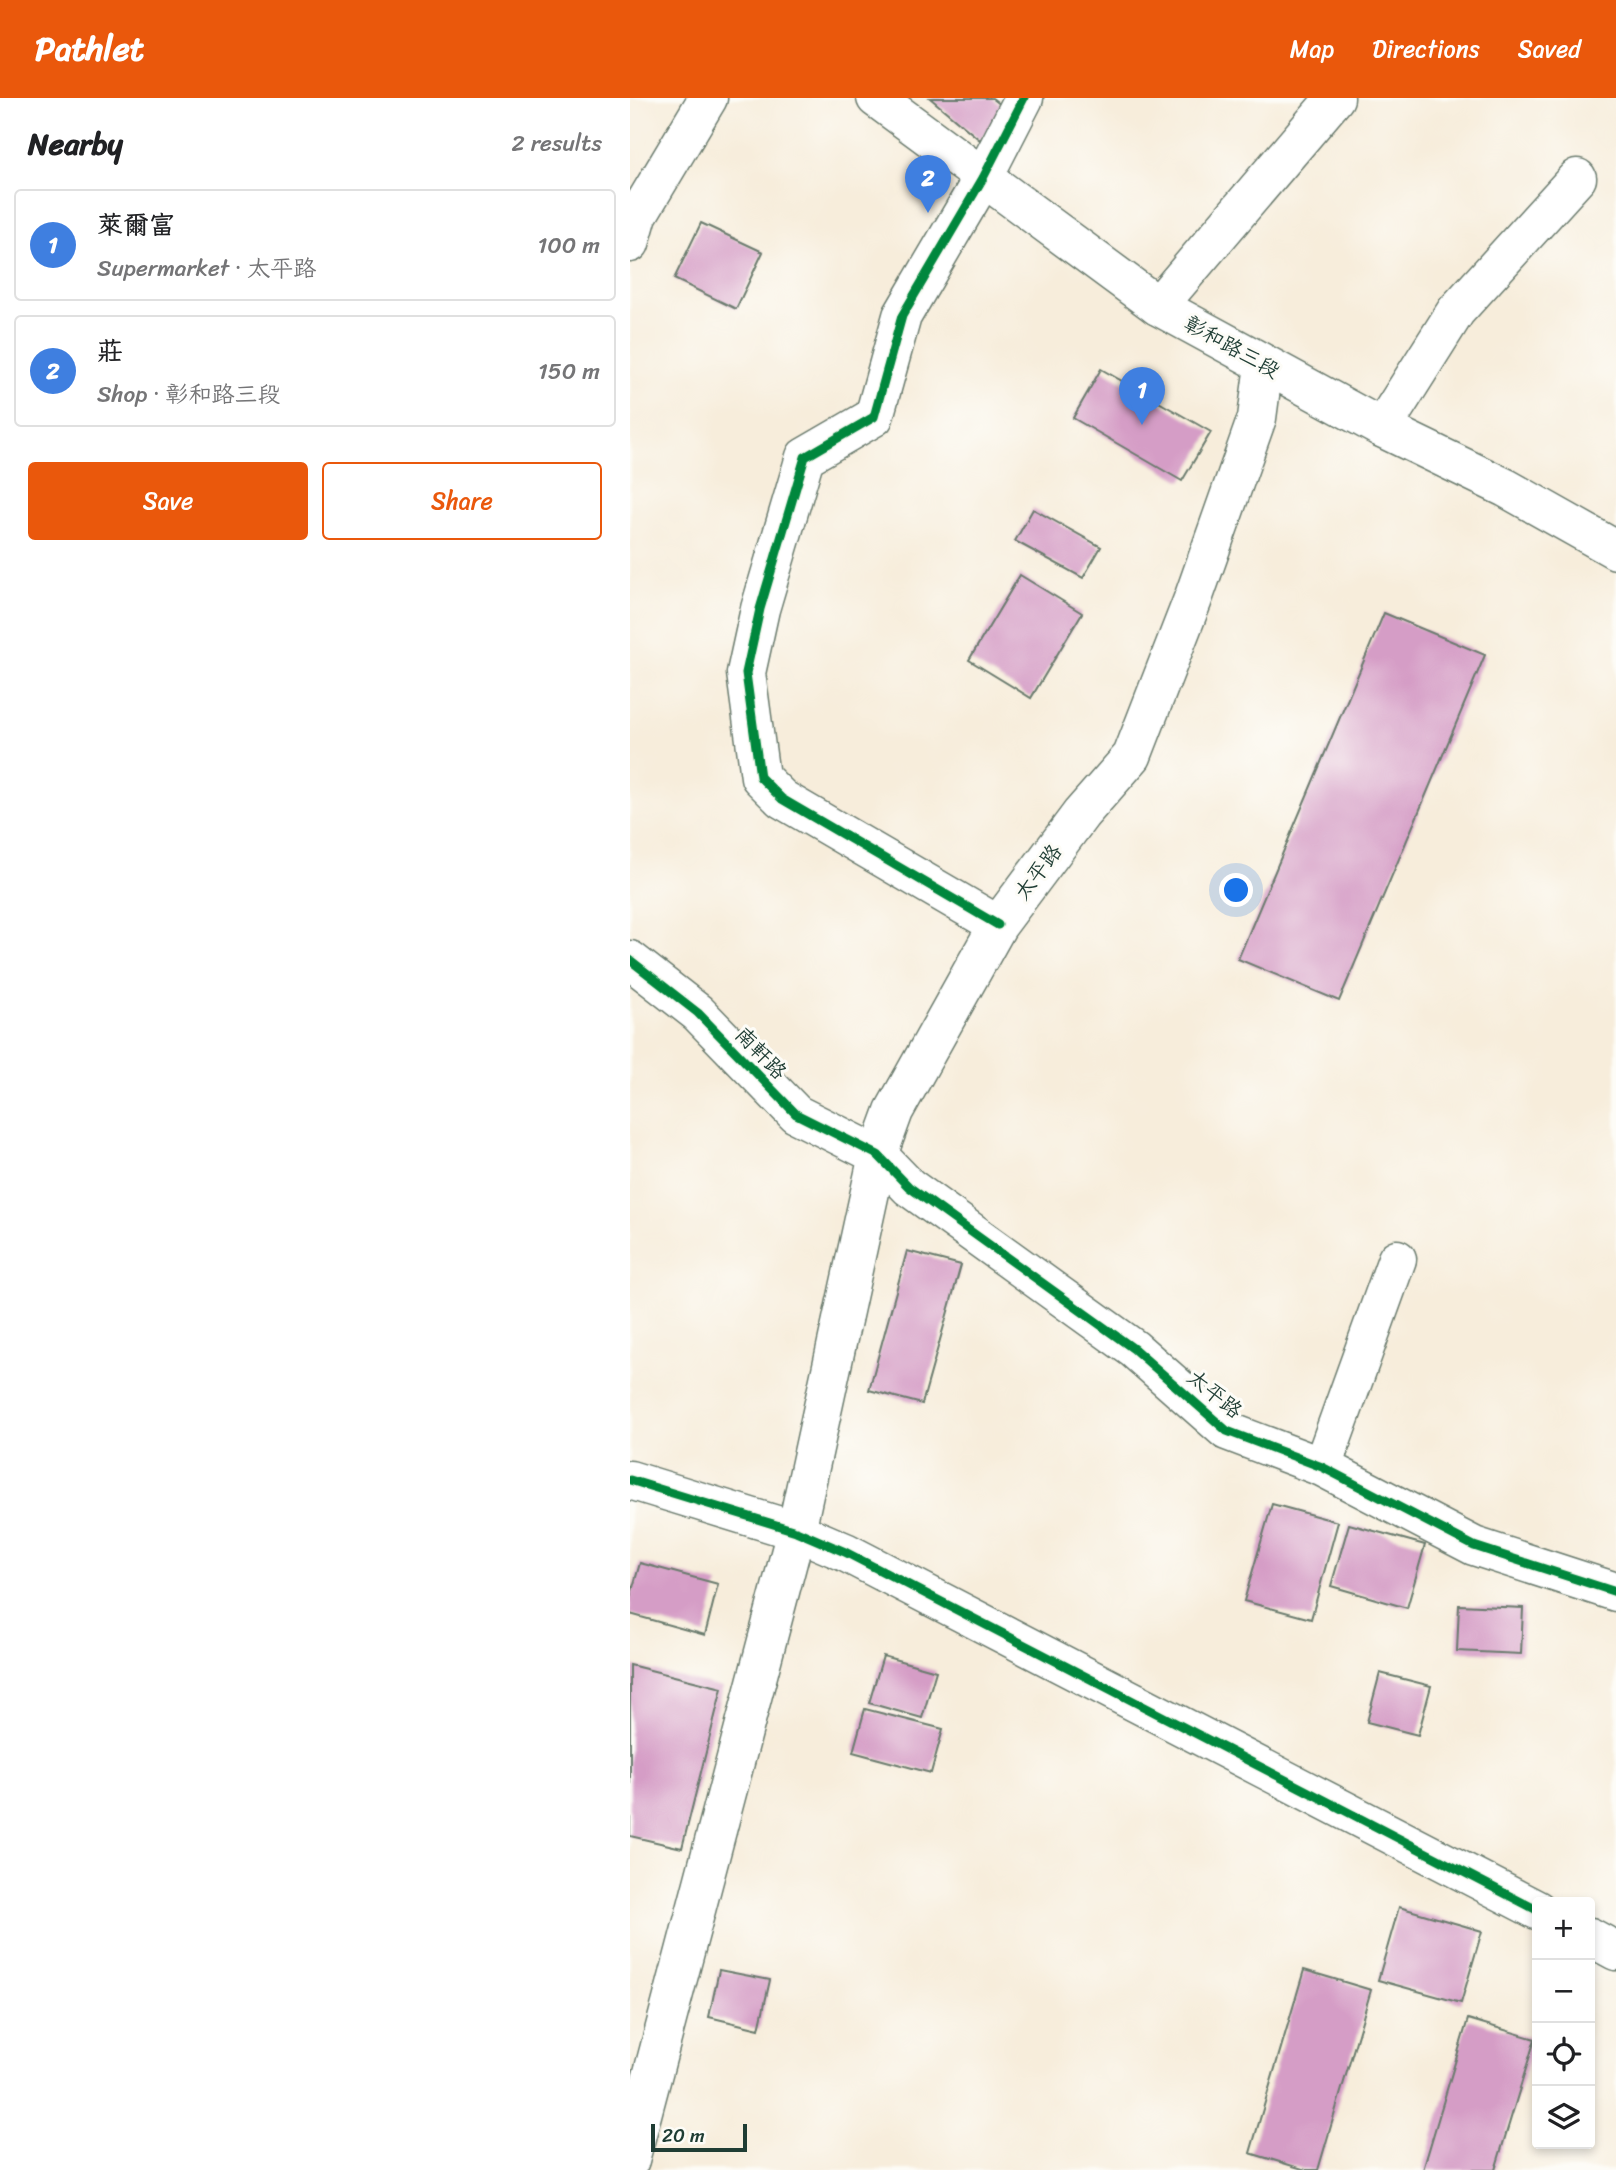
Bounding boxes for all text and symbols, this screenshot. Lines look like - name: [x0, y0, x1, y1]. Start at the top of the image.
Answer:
- text: Pathlet: [35, 20, 144, 78]
- text: Map: [1290, 28, 1334, 70]
- text: Directions: [1372, 28, 1480, 70]
- text: Saved: [1518, 28, 1581, 70]
- text: Nearby: [28, 117, 123, 171]
- text: 2 results: [511, 123, 602, 164]
- pin: 2: [905, 155, 951, 213]
- text: 萊爾富: [97, 202, 175, 248]
- text: 1: [48, 225, 58, 266]
- text: 100 m: [537, 225, 600, 266]
- text: Supermarket · 太平路: [97, 248, 316, 289]
- street label: 彰和路三段: [1177, 305, 1287, 389]
- text: 莊: [97, 328, 123, 374]
- text: 2: [46, 351, 60, 392]
- text: 150 m: [538, 351, 600, 392]
- pin: 1: [1119, 367, 1165, 425]
- text: Shop · 彰和路三段: [97, 374, 280, 415]
- button: Save: [28, 462, 308, 540]
- button: Share: [322, 462, 602, 540]
- street label: 太平路: [1004, 835, 1072, 909]
- your location: [1219, 873, 1253, 907]
- street label: 南軒路: [725, 1017, 797, 1089]
- street label: 太平路: [1179, 1359, 1251, 1429]
- map controls: [1532, 1897, 1595, 2149]
- button: +: [1532, 1897, 1595, 1960]
- button: −: [1532, 1960, 1595, 2023]
- button: locate: [1532, 2023, 1595, 2086]
- button: layers: [1532, 2086, 1595, 2149]
- text: 20 m: [662, 2119, 705, 2152]
- scale bar: [651, 2121, 747, 2153]

